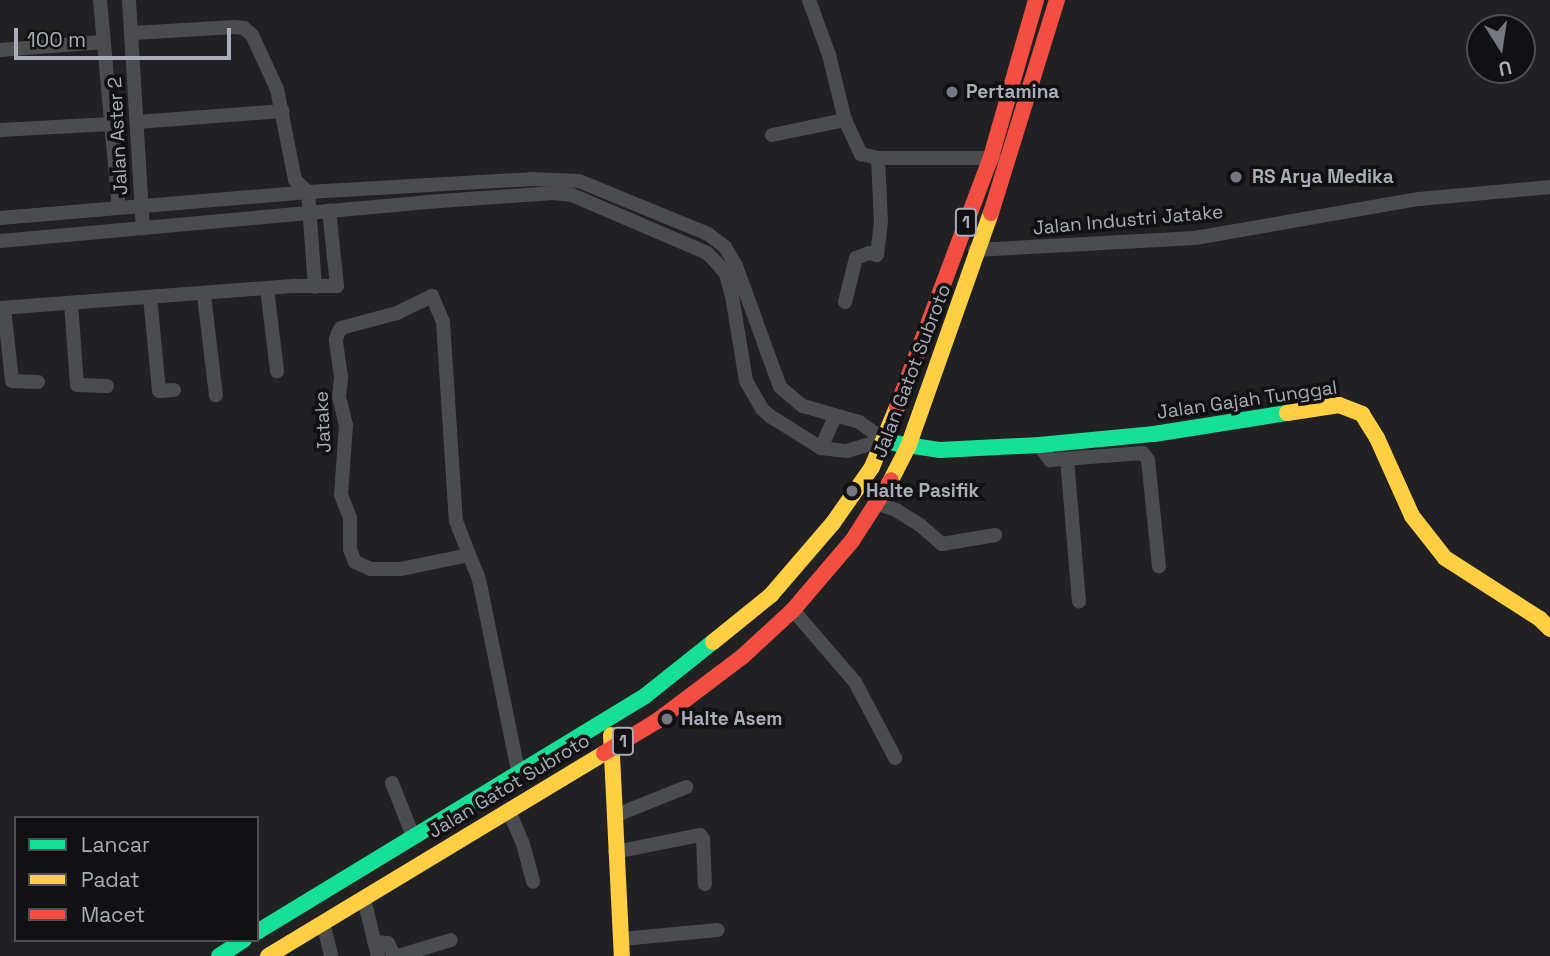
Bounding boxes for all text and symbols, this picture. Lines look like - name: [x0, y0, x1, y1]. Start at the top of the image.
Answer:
- scale bar: [18, 14, 234, 58]
- north arrow: [1466, 14, 1536, 84]
- text: 100 m: [27, 26, 86, 53]
- text: U: [1496, 55, 1514, 82]
- street label: Jalan Aster 2: [104, 76, 132, 196]
- place label: Pertamina: [966, 81, 1059, 103]
- marker: Pertamina: [944, 84, 960, 100]
- place label: RS Arya Medika: [1252, 166, 1394, 188]
- marker: RS Arya Medika: [1226, 167, 1246, 187]
- street label: Jalan Industri Jatake: [1032, 200, 1224, 240]
- road number: 1: [954, 208, 978, 236]
- street label: Jalan Gatot Subroto: [868, 281, 956, 461]
- street label: Jalan Gajah Tunggal: [1155, 376, 1339, 424]
- street label: Jatake: [310, 391, 336, 453]
- place label: Halte Pasifik: [866, 480, 979, 502]
- marker: Halte Pasifik: [844, 483, 860, 499]
- place label: Halte Asem: [681, 708, 783, 730]
- marker: Halte Asem: [659, 711, 675, 727]
- road number: 1: [611, 726, 635, 756]
- street label: Jalan Gatot Subroto: [424, 729, 594, 843]
- legend: [14, 816, 259, 942]
- text: Lancar: [81, 831, 150, 858]
- text: Padat: [81, 866, 140, 893]
- text: Macet: [81, 901, 145, 928]

